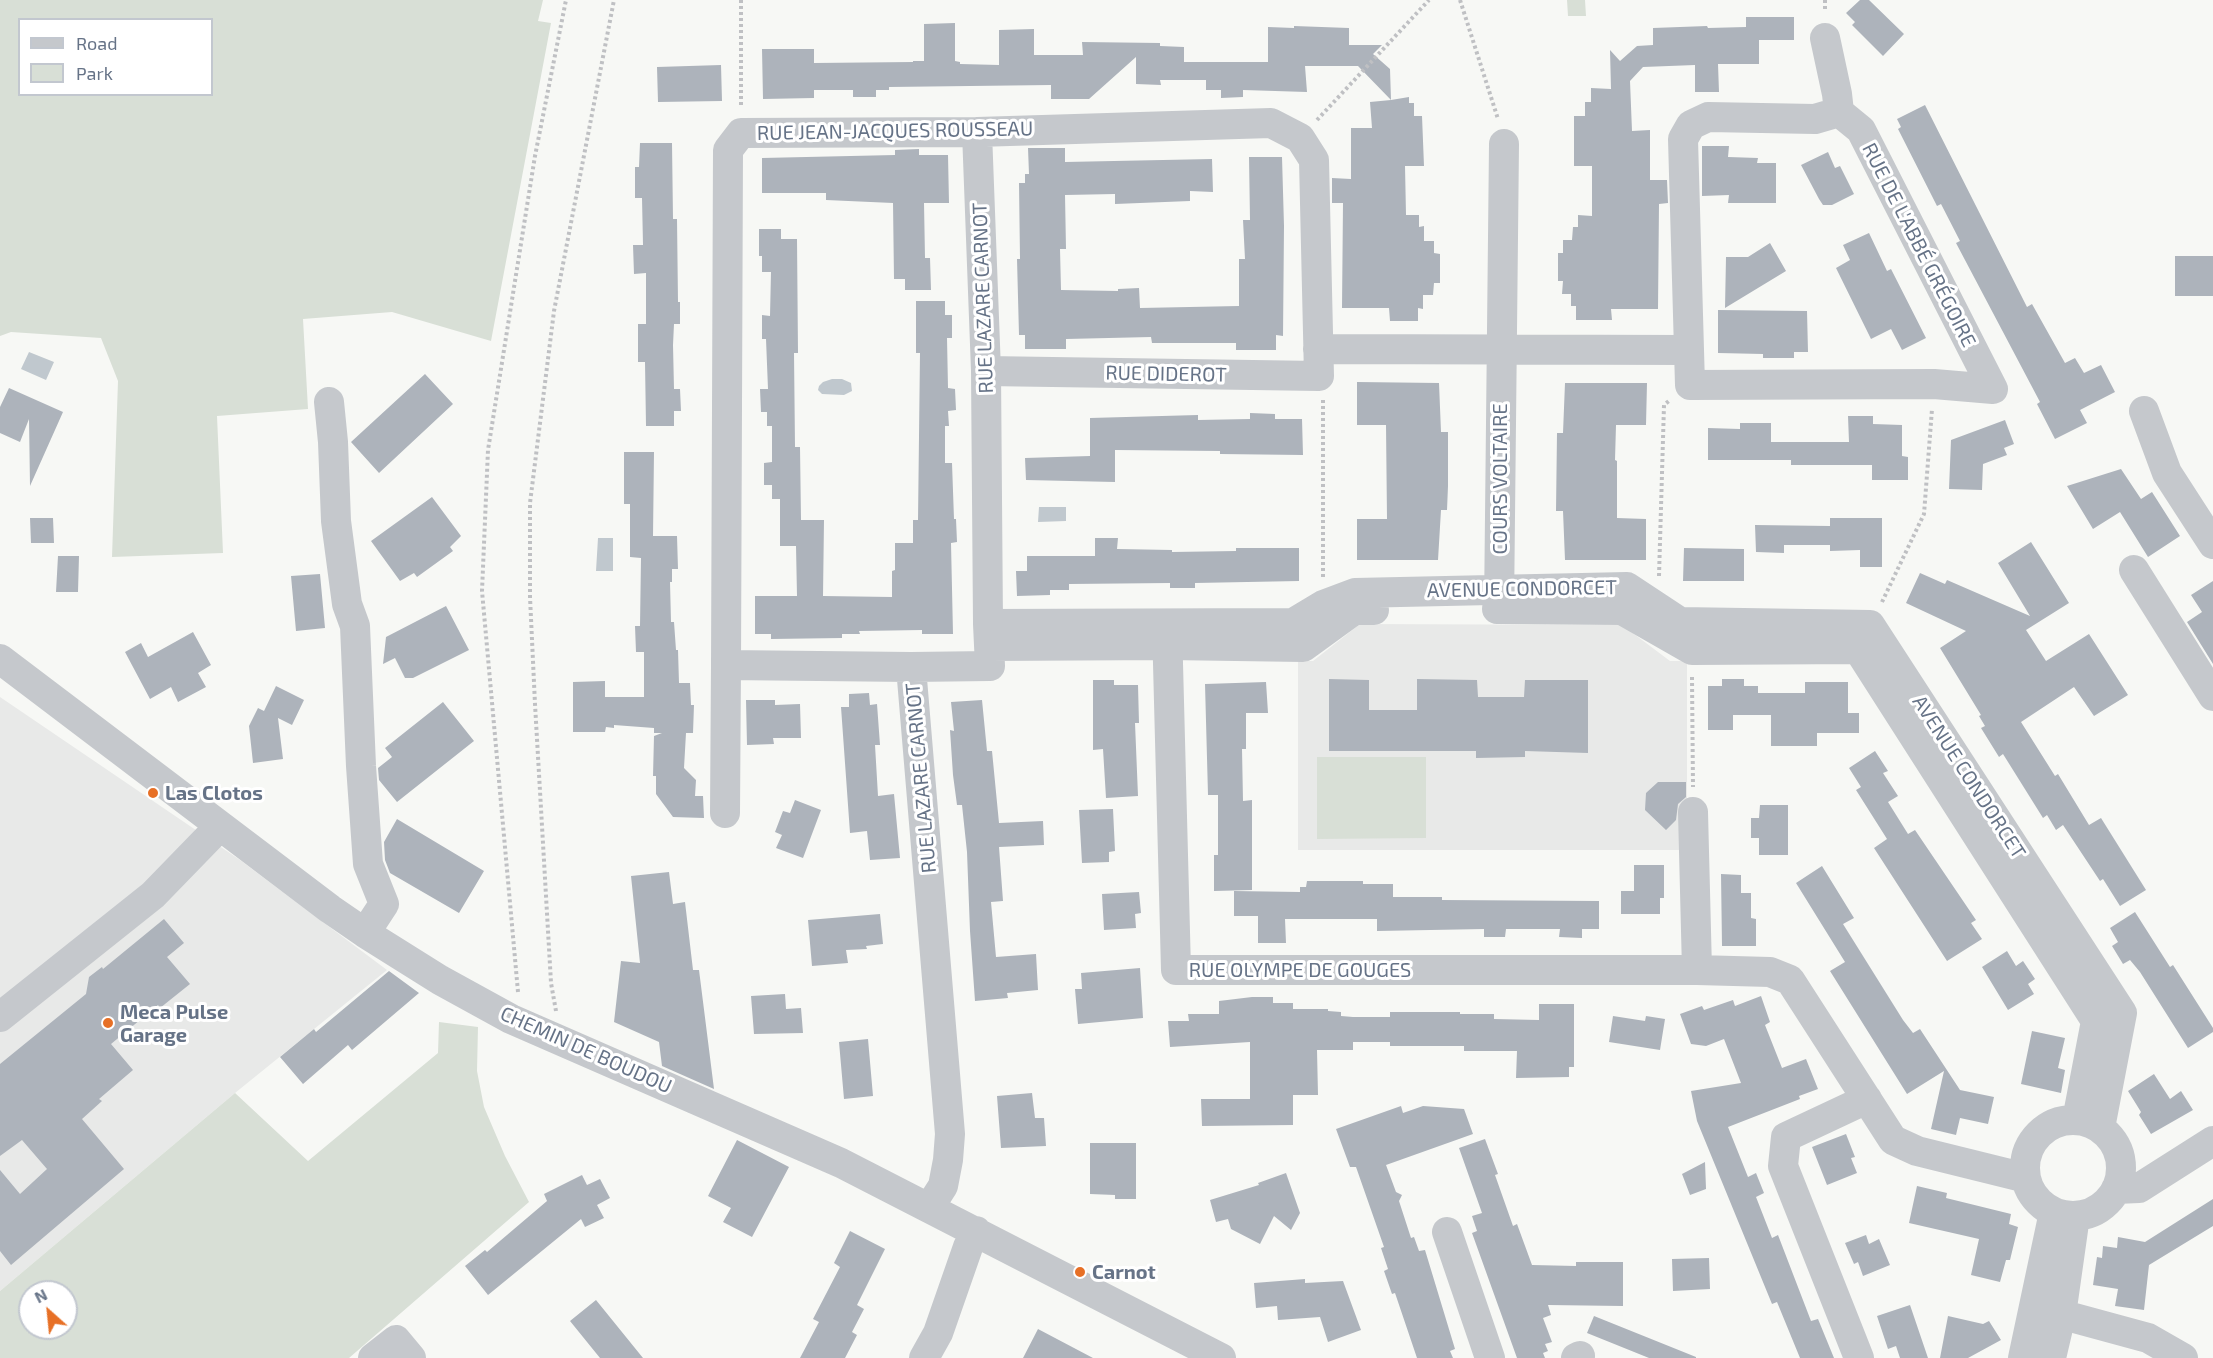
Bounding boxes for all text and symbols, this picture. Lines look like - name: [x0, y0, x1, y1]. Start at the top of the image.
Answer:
- legend: [18, 18, 213, 96]
- text: Road: [76, 32, 117, 54]
- text: Park: [76, 62, 113, 84]
- street label: RUE JEAN-JACQUES ROUSSEAU: [757, 117, 1033, 145]
- street label: RUE DE L'ABBÉ GRÉGOIRE: [1857, 139, 1981, 351]
- street label: RUE LAZARE CARNOT: [968, 202, 998, 394]
- street label: RUE DIDEROT: [1105, 361, 1227, 387]
- street label: COURS VOLTAIRE: [1488, 403, 1512, 555]
- street label: AVENUE CONDORCET: [1427, 575, 1617, 603]
- street label: RUE LAZARE CARNOT: [901, 682, 941, 874]
- street label: AVENUE CONDORCET: [1907, 691, 2031, 863]
- place label: Las Clotos: [165, 781, 263, 805]
- marker: Las Clotos: [146, 786, 160, 800]
- street label: RUE OLYMPE DE GOUGES: [1189, 958, 1411, 982]
- place label: Meca Pulse Garage: [120, 1000, 228, 1047]
- street label: CHEMIN DE BOUDOU: [496, 1001, 676, 1099]
- marker: Meca Pulse Garage: [101, 1016, 115, 1030]
- place label: Carnot: [1092, 1260, 1156, 1284]
- marker: Carnot: [1073, 1265, 1087, 1279]
- north arrow: [18, 1280, 78, 1340]
- text: N: [31, 1284, 50, 1306]

